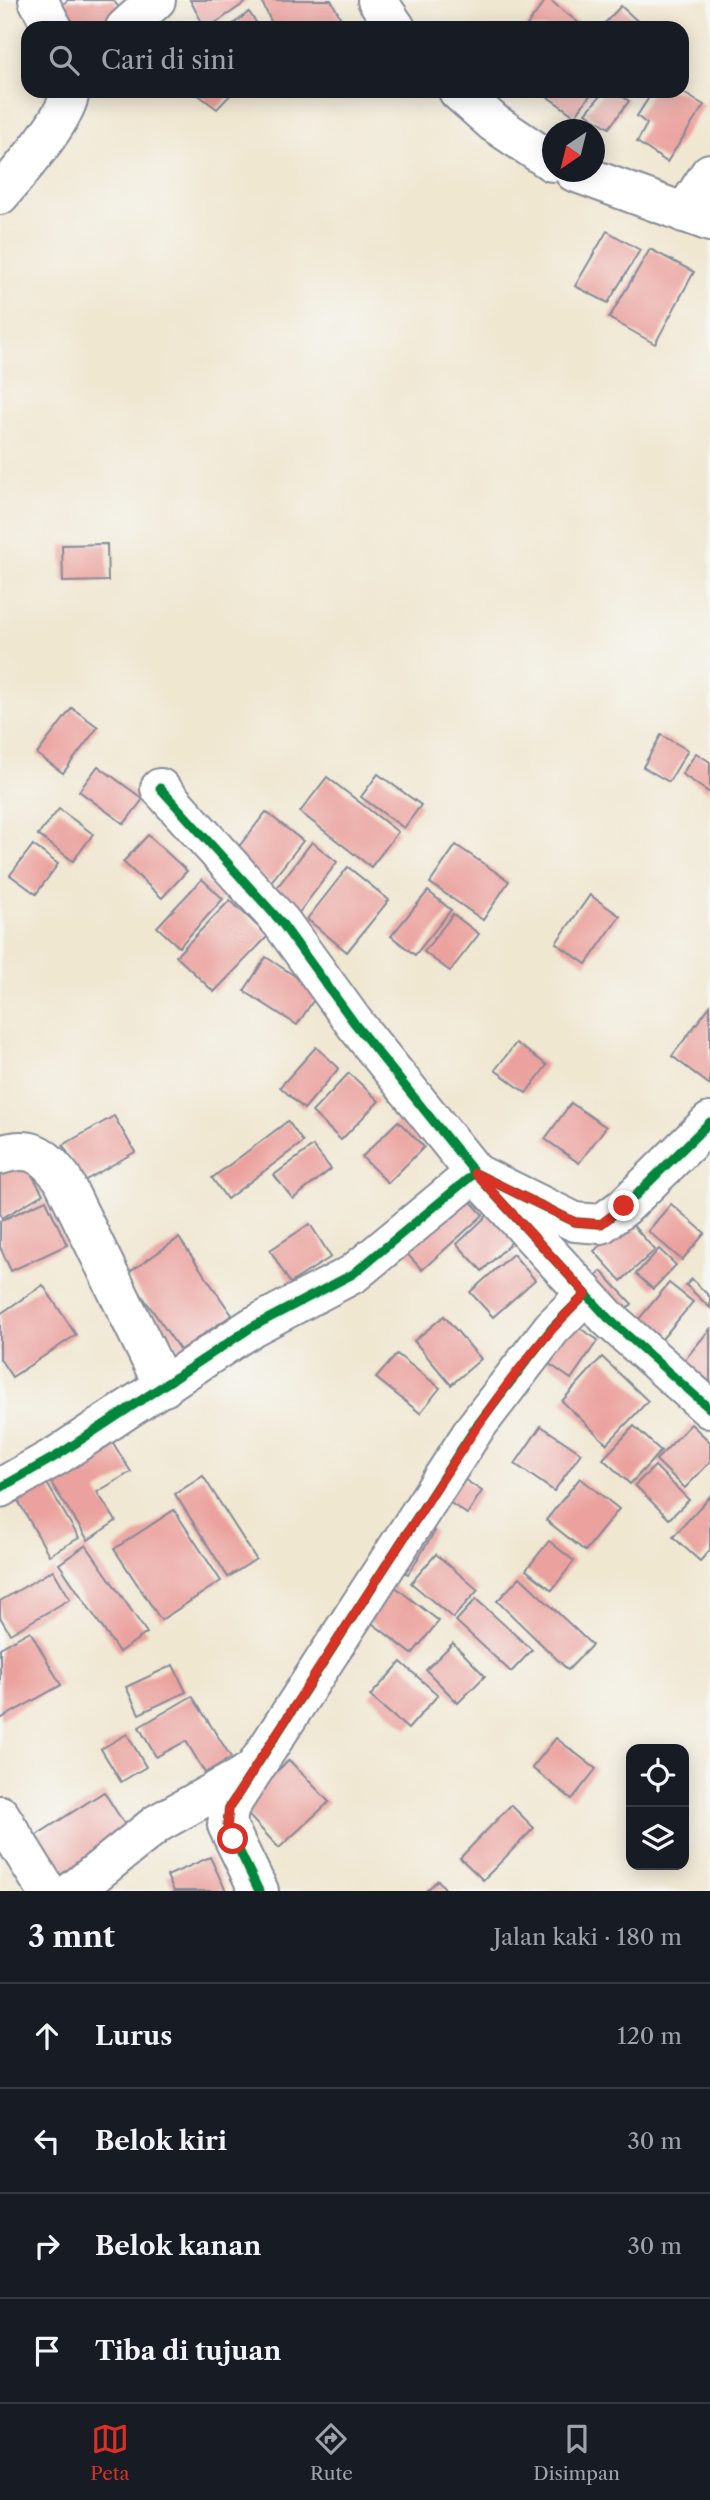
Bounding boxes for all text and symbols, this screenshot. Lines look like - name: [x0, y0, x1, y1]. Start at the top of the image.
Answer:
- search box: [21, 21, 689, 98]
- icon: search: [45, 41, 83, 79]
- text: Cari di sini: [101, 44, 235, 76]
- north arrow: [542, 119, 605, 182]
- route end: [608, 1190, 639, 1221]
- map controls: [626, 1744, 689, 1870]
- button: locate: [626, 1744, 689, 1807]
- button: layers: [626, 1807, 689, 1870]
- route start: [217, 1823, 248, 1854]
- text: 3 mnt: [28, 1918, 115, 1955]
- text: Jalan kaki · 180 m: [493, 1923, 682, 1951]
- icon: ahead: [28, 2017, 66, 2055]
- text: Lurus: [95, 2020, 172, 2052]
- text: 120 m: [617, 2022, 682, 2050]
- icon: left: [28, 2122, 66, 2160]
- text: Belok kiri: [95, 2125, 227, 2157]
- text: 30 m: [627, 2127, 682, 2155]
- icon: right: [28, 2227, 66, 2265]
- text: Belok kanan: [95, 2230, 261, 2262]
- text: 30 m: [627, 2232, 682, 2260]
- icon: arrive: [28, 2332, 66, 2370]
- text: Tiba di tujuan: [95, 2335, 281, 2367]
- tab: Peta: [90, 2420, 130, 2485]
- tab: Rute: [310, 2420, 353, 2485]
- tab: Disimpan: [533, 2420, 620, 2485]

